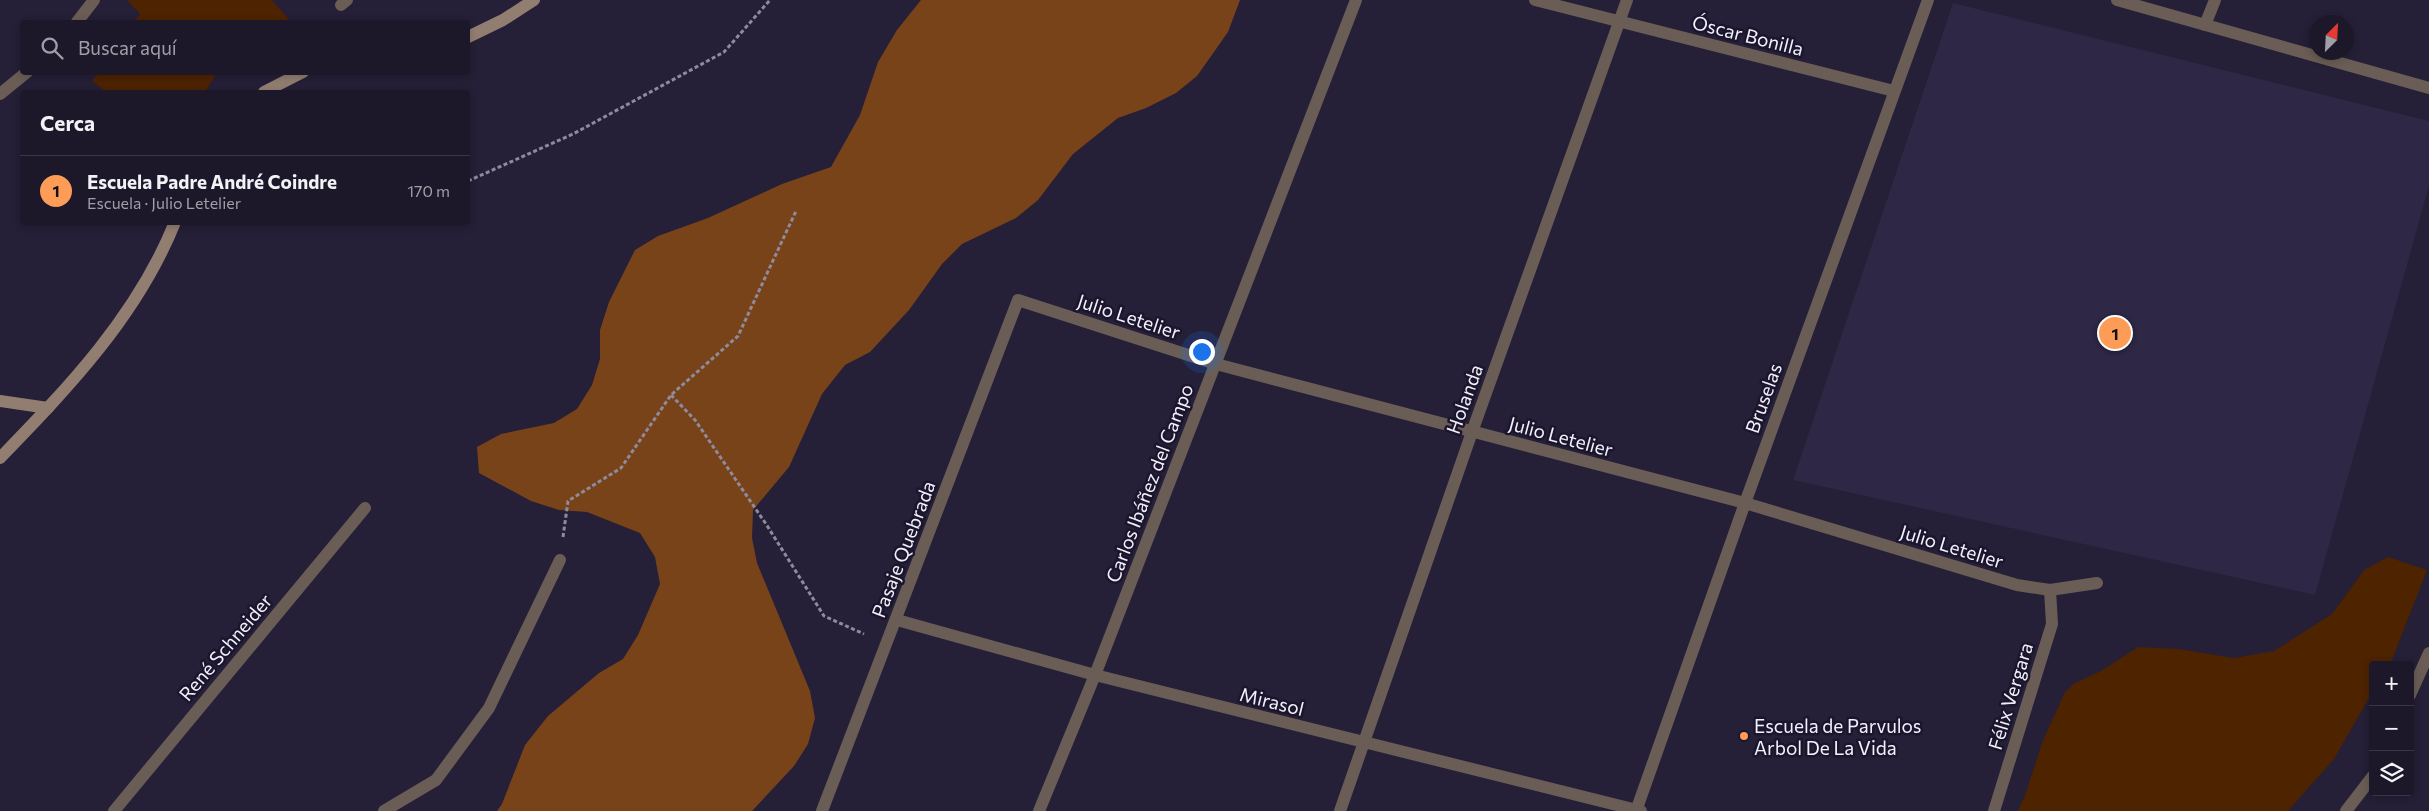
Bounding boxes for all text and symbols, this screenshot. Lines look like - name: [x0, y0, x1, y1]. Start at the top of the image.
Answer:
- street label: Óscar Bonilla: [1690, 9, 1806, 60]
- north arrow: [2309, 15, 2354, 60]
- search box: [20, 20, 470, 75]
- icon: search: [38, 34, 66, 62]
- text: Buscar aquí: [78, 36, 177, 59]
- text: Cerca: [40, 110, 95, 135]
- text: Escuela Padre André Coindre: [87, 170, 337, 193]
- text: 1: [52, 181, 60, 200]
- text: 170 m: [407, 181, 450, 200]
- text: Escuela · Julio Letelier: [87, 193, 241, 212]
- street label: Julio Letelier: [1075, 289, 1184, 344]
- pin: 1: [2099, 314, 2131, 352]
- your location: [1189, 339, 1215, 365]
- street label: Bruselas: [1740, 360, 1786, 436]
- street label: Holanda: [1441, 361, 1487, 437]
- street label: Carlos Ibáñez del Campo: [1100, 380, 1198, 586]
- street label: Julio Letelier: [1507, 411, 1616, 461]
- street label: Pasaje Quebrada: [866, 477, 940, 621]
- street label: Julio Letelier: [1898, 519, 2007, 573]
- street label: René Schneider: [174, 589, 277, 705]
- street label: Félix Vergara: [1983, 640, 2037, 752]
- map controls: [2369, 661, 2414, 796]
- button: +: [2369, 661, 2414, 706]
- street label: Mirasol: [1238, 682, 1306, 720]
- button: −: [2369, 706, 2414, 751]
- place label: Escuela de Parvulos Arbol De La Vida: [1754, 714, 1921, 759]
- marker: Escuela de Parvulos Arbol De La Vida: [1738, 730, 1750, 742]
- button: layers: [2369, 751, 2414, 796]

